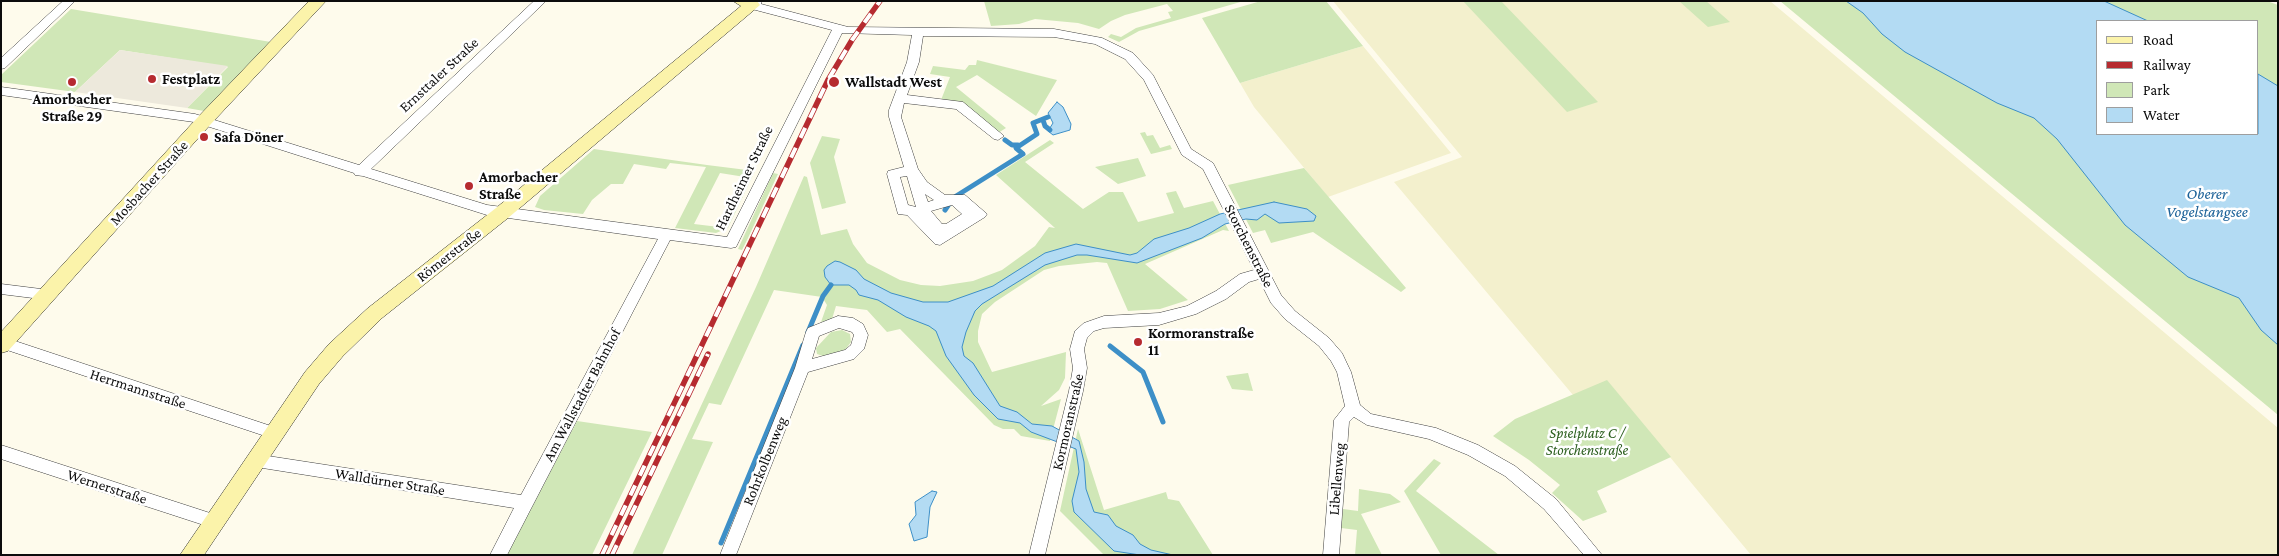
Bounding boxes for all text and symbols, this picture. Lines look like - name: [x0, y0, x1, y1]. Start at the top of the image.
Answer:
- legend: [2096, 20, 2259, 135]
- text: Road: [2143, 32, 2173, 48]
- street label: Ernsttaler Straße: [396, 34, 482, 116]
- text: Railway: [2143, 57, 2191, 73]
- place label: Festplatz: [162, 70, 220, 88]
- marker: Festplatz: [146, 73, 158, 85]
- place label: Wallstadt West: [845, 73, 942, 91]
- marker: Wallstadt West: [827, 75, 841, 89]
- marker: Amorbacher Straße 29: [66, 76, 78, 88]
- text: Park: [2143, 82, 2170, 98]
- place label: Amorbacher Straße 29: [32, 90, 112, 125]
- text: Water: [2143, 107, 2180, 123]
- street label: Hardheimer Straße: [711, 123, 777, 233]
- place label: Safa Döner: [214, 128, 284, 146]
- marker: Safa Döner: [198, 131, 210, 143]
- street label: Mosbacher Straße: [106, 137, 192, 229]
- place label: Amorbacher Straße: [479, 168, 558, 203]
- marker: Amorbacher Straße: [463, 180, 475, 192]
- water label: Oberer Vogelstangsee: [2166, 184, 2248, 222]
- street label: Storchenstraße: [1220, 201, 1278, 291]
- street label: Römerstraße: [413, 224, 485, 286]
- place label: Kormoranstraße 11: [1148, 324, 1254, 359]
- street label: Am Wallstadter Bahnhof: [539, 326, 625, 464]
- marker: Kormoranstraße 11: [1132, 336, 1144, 348]
- street label: Herrmannstraße: [88, 365, 188, 413]
- street label: Kormoranstraße: [1048, 372, 1088, 472]
- street label: Rohrkolbenweg: [739, 414, 791, 508]
- park label: Spielplatz C / Storchenstraße: [1546, 424, 1628, 459]
- street label: Libellenweg: [1325, 442, 1349, 516]
- street label: Walldürner Straße: [334, 464, 446, 500]
- street label: Wernerstraße: [65, 466, 149, 508]

